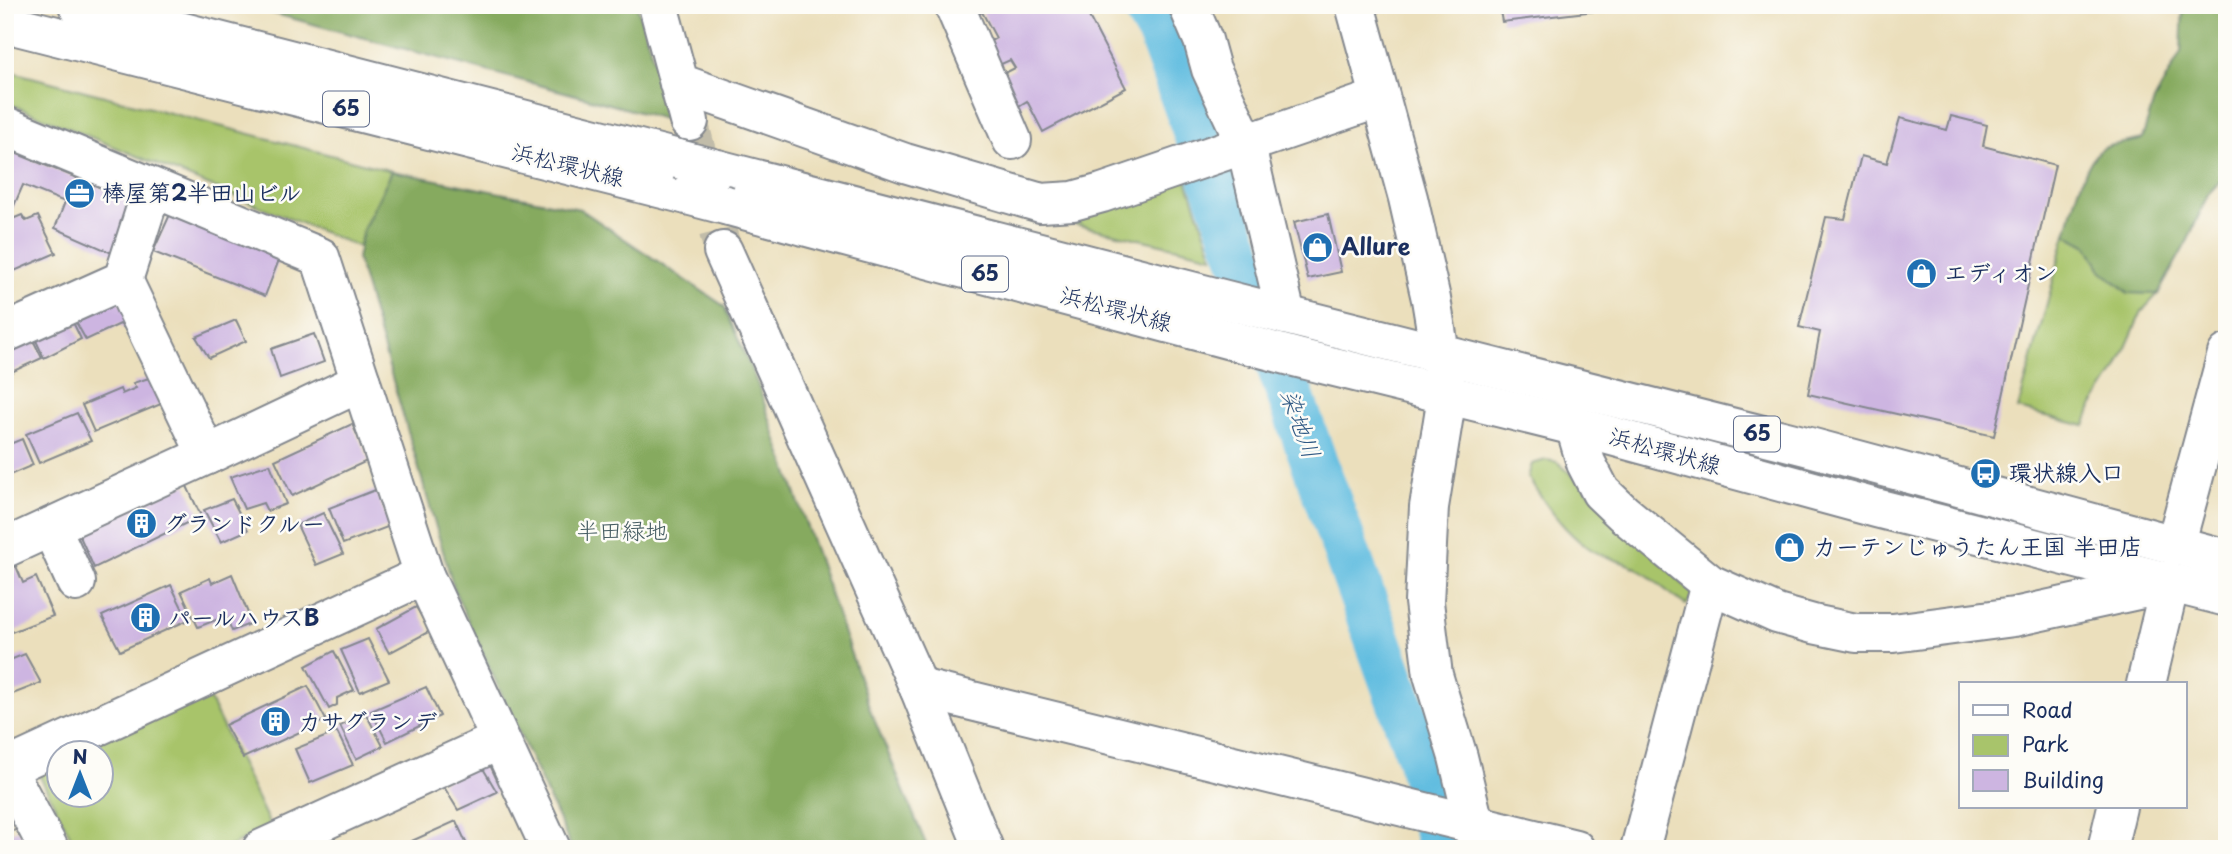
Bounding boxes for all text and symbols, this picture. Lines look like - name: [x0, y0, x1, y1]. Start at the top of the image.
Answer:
- road number: 65: [323, 92, 369, 126]
- street label: 浜松環状線: [508, 133, 628, 194]
- place label: 棒屋第2半田山ビル: [102, 174, 302, 209]
- office icon: 棒屋第2半田山ビル: [62, 176, 96, 210]
- place label: Allure: [1341, 228, 1411, 263]
- shop icon: Allure: [1301, 230, 1335, 264]
- place label: エディオン: [1944, 254, 2057, 289]
- road number: 65: [962, 256, 1008, 292]
- shop icon: エディオン: [1904, 256, 1938, 290]
- street label: 浜松環状線: [1056, 276, 1176, 339]
- water label: 染地川: [1273, 383, 1331, 463]
- road number: 65: [1734, 416, 1780, 452]
- street label: 浜松環状線: [1605, 417, 1726, 482]
- place label: 環状線入口: [2009, 454, 2124, 489]
- bus stop icon: 環状線入口: [1969, 456, 2003, 490]
- place label: グランドクルー: [164, 505, 325, 540]
- building icon: グランドクルー: [124, 507, 158, 541]
- park label: 半田緑地: [576, 512, 668, 547]
- place label: カーテンじゅうたん王国 半田店: [1813, 528, 2142, 563]
- shop icon: カーテンじゅうたん王国 半田店: [1773, 530, 1807, 564]
- place label: パールハウスB: [168, 599, 319, 634]
- building icon: パールハウスB: [128, 601, 162, 635]
- legend: [1959, 682, 2186, 808]
- text: Road: [2022, 693, 2073, 725]
- place label: カサグランデ: [298, 703, 438, 738]
- building icon: カサグランデ: [258, 705, 292, 739]
- text: Park: [2022, 727, 2069, 759]
- north arrow: [46, 738, 116, 808]
- text: N: [72, 742, 88, 770]
- text: Building: [2022, 763, 2104, 795]

